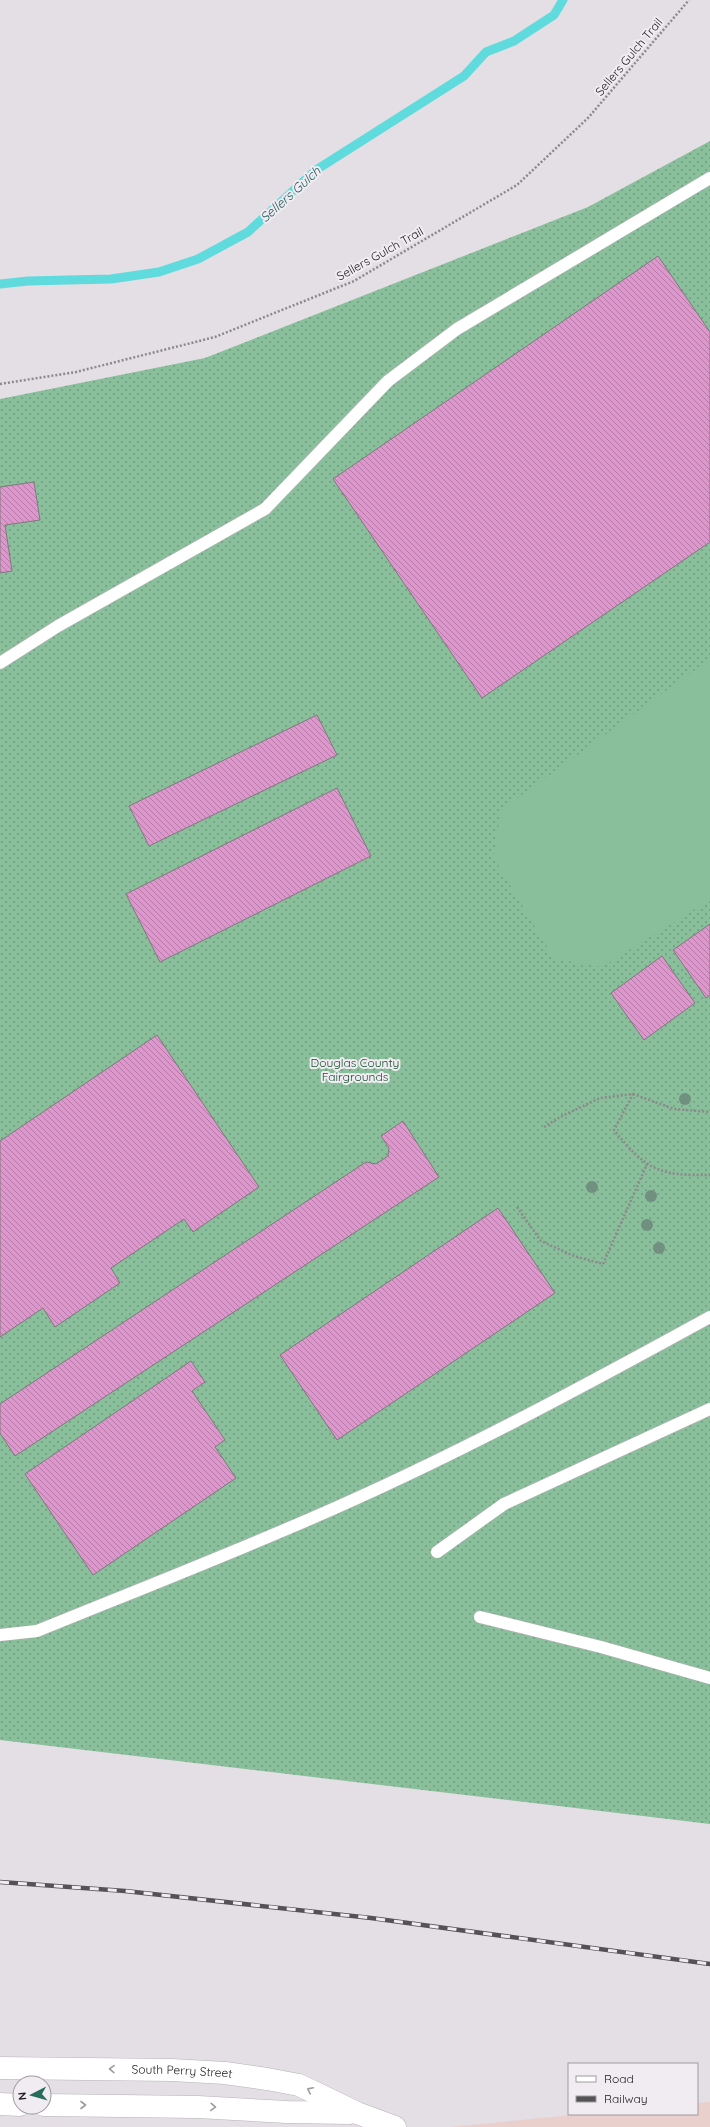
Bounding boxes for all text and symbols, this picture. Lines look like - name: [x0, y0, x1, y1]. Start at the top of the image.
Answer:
- street label: Sellers Gulch Trail: [592, 15, 666, 99]
- water label: Sellers Gulch: [256, 162, 324, 225]
- street label: Sellers Gulch Trail: [334, 224, 426, 284]
- park label: Douglas County Fairgrounds: [311, 1055, 399, 1084]
- street label: South Perry Street: [131, 2062, 233, 2081]
- legend: [568, 2063, 698, 2115]
- one-way arrow: [109, 2065, 115, 2073]
- text: Road: [604, 2071, 634, 2086]
- north arrow: [12, 2075, 52, 2115]
- one-way arrow: [306, 2087, 314, 2095]
- text: N: [15, 2091, 29, 2101]
- text: Railway: [604, 2091, 648, 2106]
- one-way arrow: [80, 2101, 86, 2109]
- one-way arrow: [210, 2103, 216, 2112]

